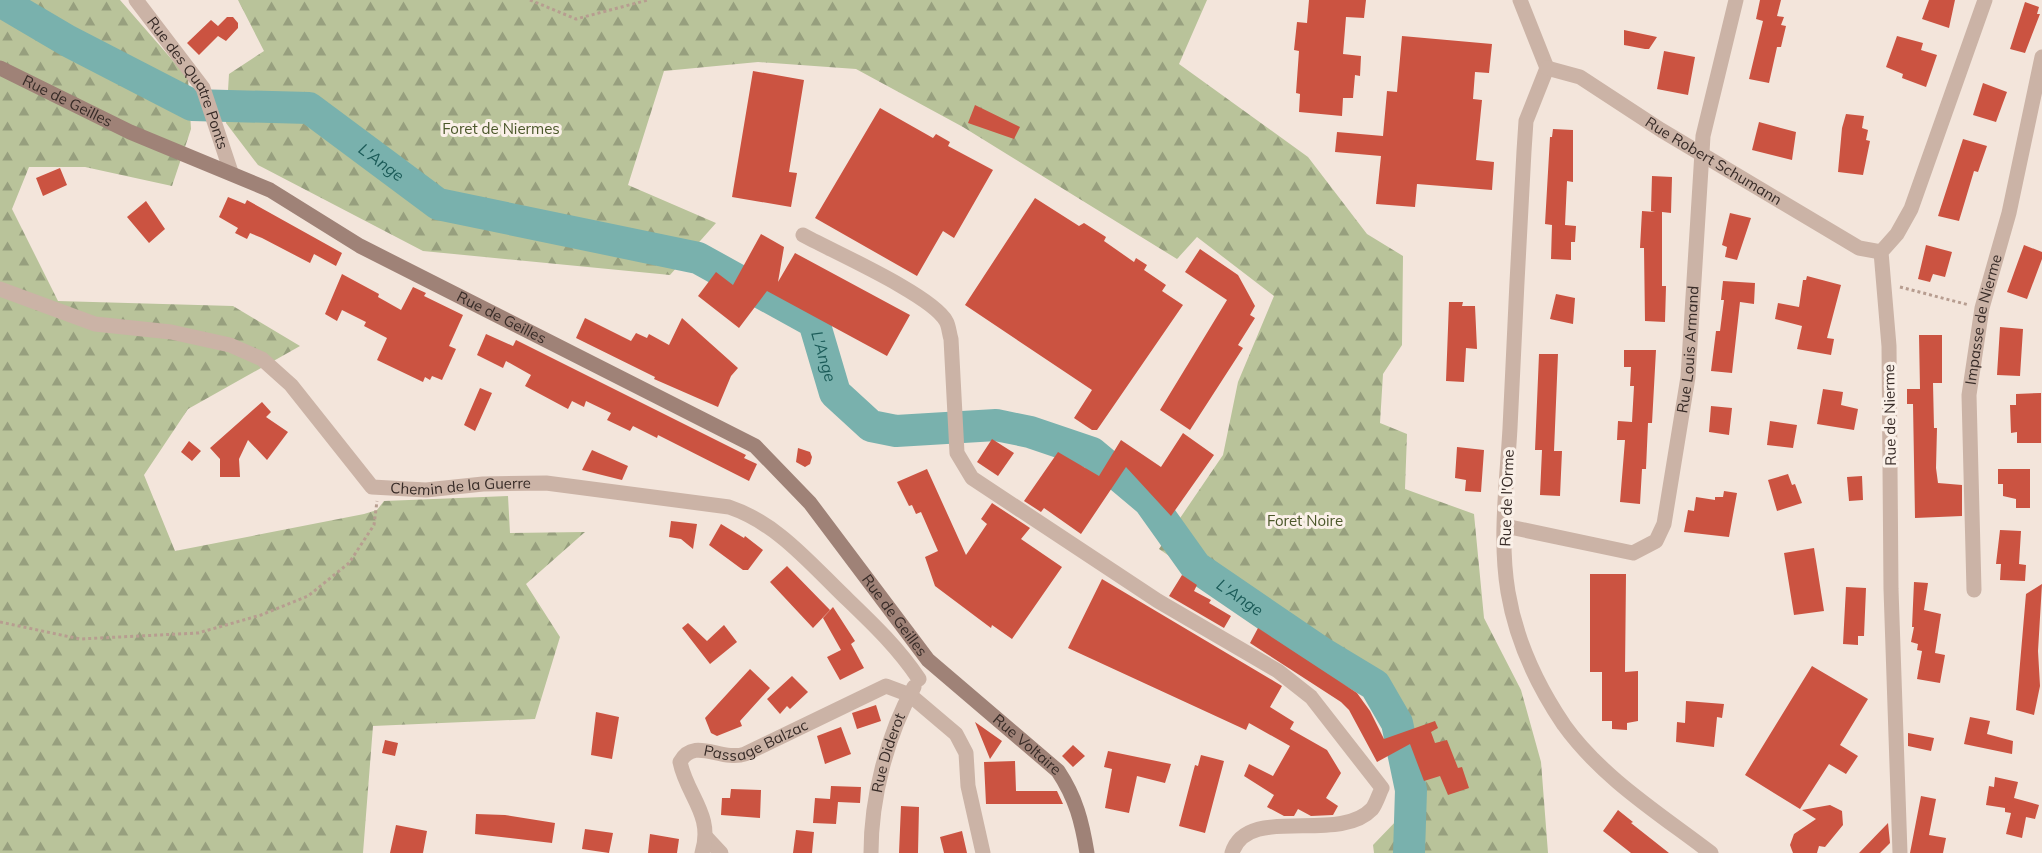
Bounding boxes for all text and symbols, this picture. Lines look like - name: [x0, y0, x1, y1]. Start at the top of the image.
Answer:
- street label: Rue des Quatre Ponts: [143, 13, 233, 152]
- street label: Rue de Geilles: [19, 71, 116, 131]
- street label: Rue Robert Schumann: [1642, 112, 1786, 209]
- park label: Foret de Niermes: [442, 119, 560, 138]
- water label: L'Ange: [355, 139, 409, 186]
- street label: Impasse de Nierme: [1961, 252, 2006, 386]
- street label: Rue Louis Armand: [1672, 285, 1703, 414]
- street label: Rue de Geilles: [454, 287, 550, 348]
- water label: L'Ange: [807, 329, 841, 384]
- street label: Rue de Nierme: [1879, 364, 1900, 466]
- street label: Rue de l'Orme: [1495, 449, 1518, 547]
- street label: Chemin de la Guerre: [390, 473, 531, 499]
- park label: Foret Noire: [1267, 511, 1343, 530]
- street label: Rue de Geilles: [858, 570, 932, 660]
- water label: L'Ange: [1213, 574, 1267, 620]
- street label: Rue Diderot: [867, 710, 909, 794]
- street label: Rue Voltaire: [989, 710, 1066, 779]
- street label: Passage Balzac: [702, 715, 811, 765]

